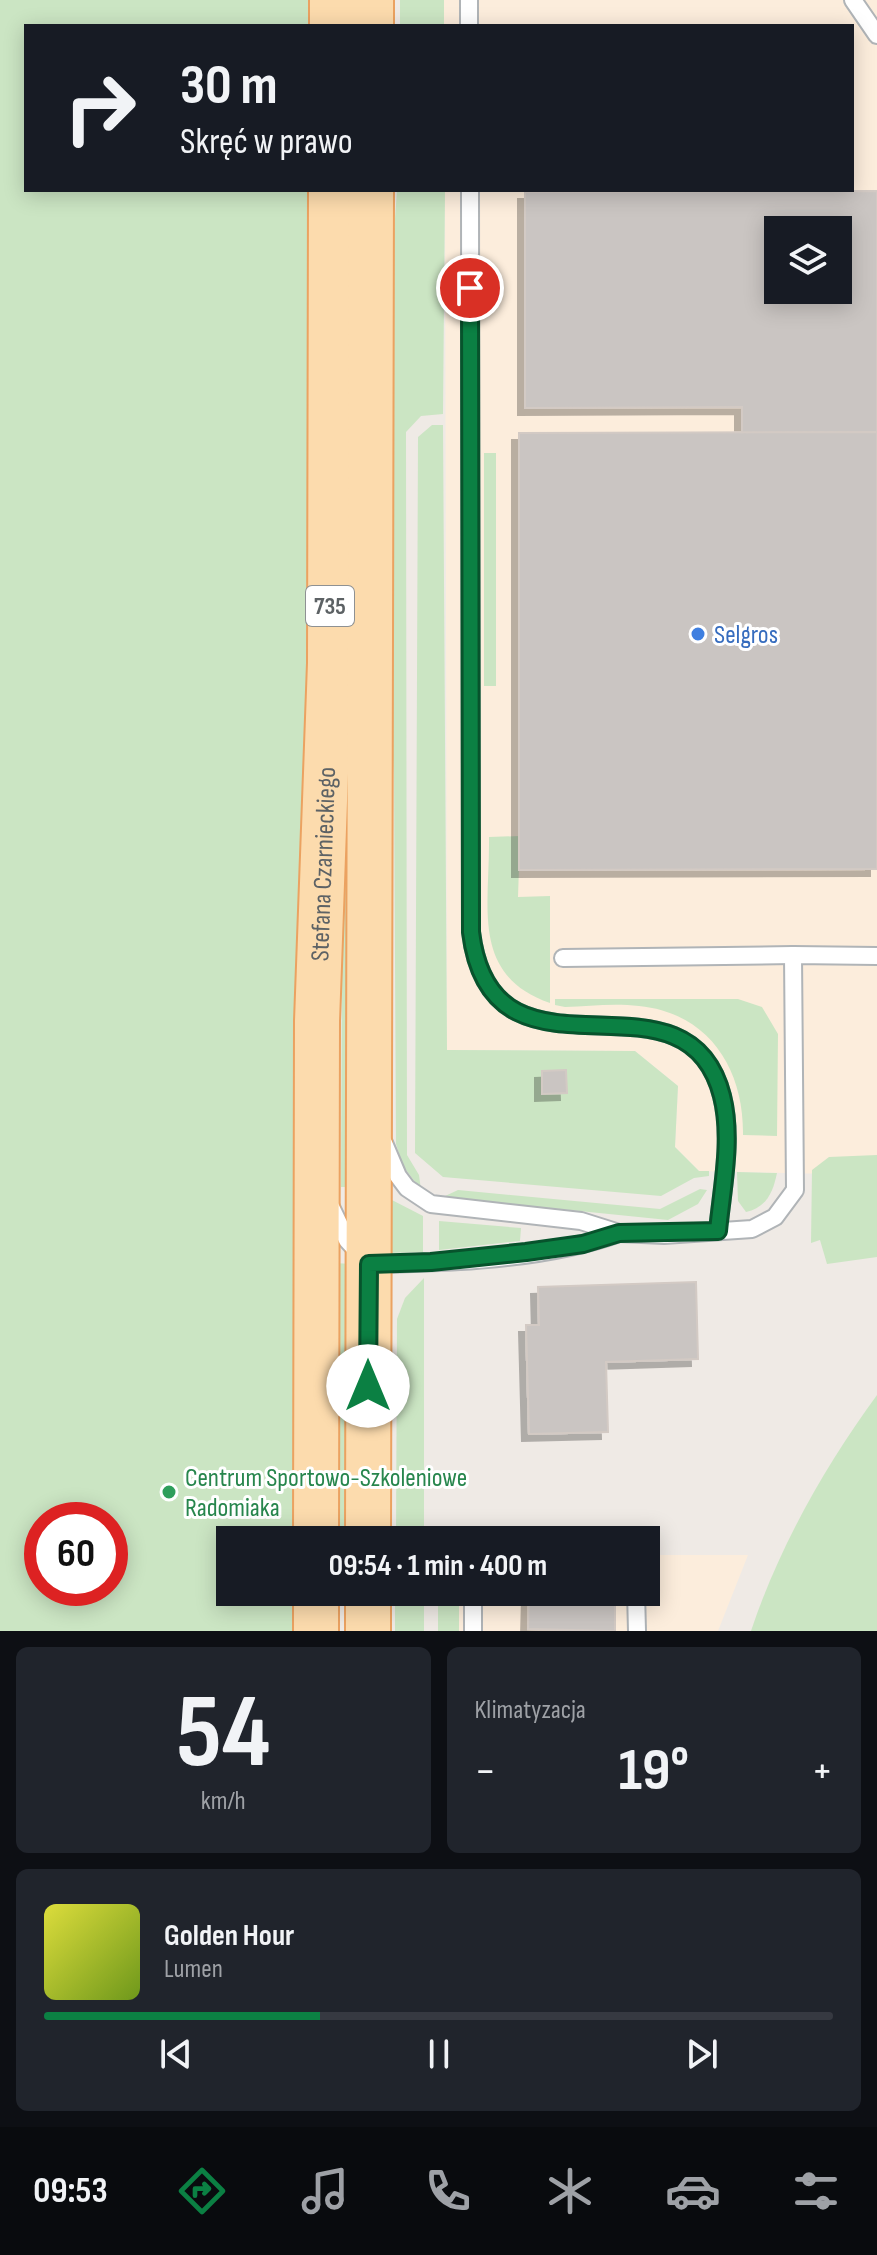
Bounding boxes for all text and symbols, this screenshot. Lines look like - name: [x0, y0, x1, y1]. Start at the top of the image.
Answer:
- text: 30 m: [180, 53, 278, 120]
- icon: right: [48, 56, 152, 160]
- text: Skręć w prawo: [180, 121, 353, 164]
- map controls: [764, 216, 852, 304]
- button: layers: [764, 216, 852, 304]
- pin: [436, 254, 504, 322]
- icon: arrive: [448, 266, 492, 310]
- road number: 735: [306, 586, 354, 626]
- place label: Selgros: [714, 620, 778, 651]
- marker: Selgros: [689, 625, 707, 643]
- street label: Stefana Czarnieckiego: [305, 766, 343, 962]
- position arrow: [326, 1344, 410, 1428]
- place label: Centrum Sportowo-Szkoleniowe Radomiaka: [185, 1463, 467, 1524]
- marker: Centrum Sportowo-Szkoleniowe Radomiaka: [160, 1483, 178, 1501]
- speed limit sign: 60: [24, 1502, 128, 1606]
- text: 09:54 · 1 min · 400 m: [329, 1548, 547, 1584]
- text: 54: [176, 1671, 270, 1796]
- text: Klimatyzacja: [475, 1695, 586, 1726]
- text: 19°: [618, 1735, 689, 1807]
- text: −: [475, 1745, 496, 1798]
- text: +: [811, 1745, 833, 1798]
- text: km/h: [201, 1786, 246, 1817]
- text: Golden Hour: [164, 1918, 294, 1954]
- text: Lumen: [164, 1954, 223, 1985]
- icon: previous: [154, 2032, 198, 2076]
- icon: pause: [417, 2032, 461, 2076]
- icon: next: [680, 2032, 724, 2076]
- icon: directions: [174, 2163, 230, 2219]
- icon: music: [297, 2163, 353, 2219]
- icon: phone: [420, 2163, 476, 2219]
- icon: climate: [542, 2163, 598, 2219]
- icon: car: [665, 2163, 721, 2219]
- icon: filters: [788, 2163, 844, 2219]
- text: 09:53: [33, 2170, 108, 2213]

